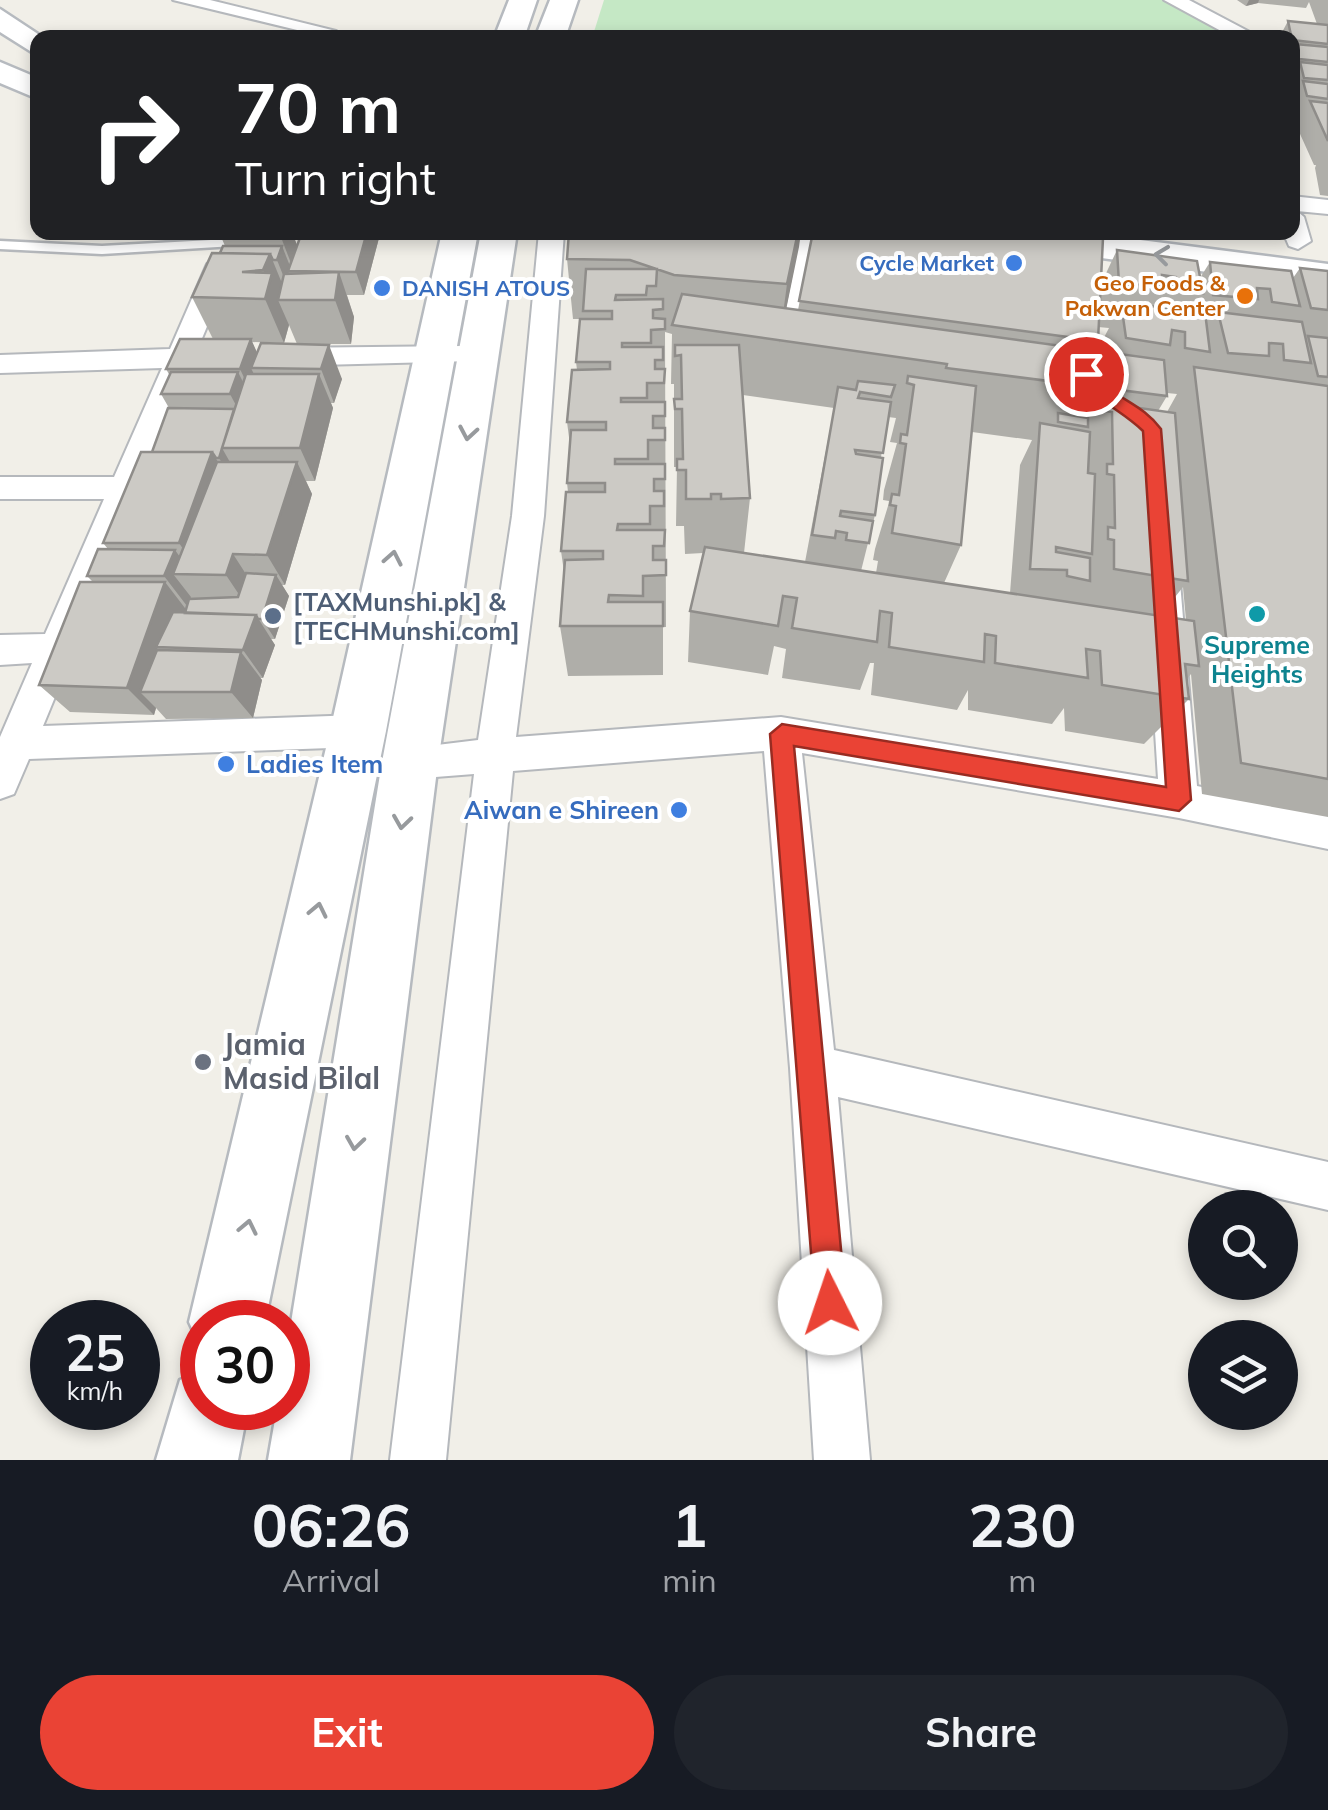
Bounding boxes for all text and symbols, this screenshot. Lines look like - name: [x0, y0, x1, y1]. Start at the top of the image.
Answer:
- text: 70 m: [235, 63, 401, 151]
- icon: right: [70, 70, 200, 200]
- text: Turn right: [235, 150, 436, 206]
- one-way arrow: [1154, 245, 1170, 266]
- place label: Cycle Market: [859, 249, 994, 277]
- marker: Cycle Market: [1003, 252, 1025, 274]
- place label: Geo Foods & Pakwan Center: [1065, 269, 1226, 322]
- place label: DANISH ATOUS: [402, 274, 570, 302]
- marker: DANISH ATOUS: [371, 277, 393, 299]
- marker: Geo Foods & Pakwan Center: [1234, 285, 1256, 307]
- pin: [1044, 332, 1129, 417]
- icon: arrive: [1059, 347, 1114, 402]
- one-way arrow: [459, 424, 480, 441]
- one-way arrow: [382, 550, 403, 567]
- place label: [TAXMunshi.pk] & [TECHMunshi.com]: [293, 586, 520, 646]
- marker: Supreme Heights: [1246, 603, 1268, 625]
- marker: [TAXMunshi.pk] & [TECHMunshi.com]: [262, 605, 284, 627]
- place label: Supreme Heights: [1204, 629, 1310, 689]
- place label: Ladies Item: [246, 748, 383, 779]
- marker: Ladies Item: [215, 753, 237, 775]
- place label: Aiwan e Shireen: [464, 794, 659, 825]
- marker: Aiwan e Shireen: [668, 799, 690, 821]
- one-way arrow: [392, 813, 413, 830]
- one-way arrow: [307, 902, 328, 919]
- place label: Jamia Masid Bilal: [223, 1025, 380, 1097]
- marker: Jamia Masid Bilal: [192, 1051, 214, 1073]
- one-way arrow: [346, 1135, 367, 1152]
- map controls: [1188, 1190, 1298, 1430]
- button: search: [1188, 1190, 1298, 1300]
- one-way arrow: [236, 1219, 257, 1236]
- position arrow: [778, 1251, 882, 1355]
- speed limit sign: 30: [180, 1300, 310, 1430]
- button: layers: [1188, 1320, 1298, 1430]
- text: 25: [65, 1321, 125, 1384]
- text: km/h: [67, 1375, 123, 1406]
- text: 06:26: [252, 1487, 411, 1562]
- text: 1: [671, 1487, 707, 1562]
- text: 230: [968, 1487, 1076, 1562]
- text: Arrival: [282, 1560, 380, 1600]
- text: min: [662, 1560, 717, 1600]
- text: m: [1008, 1560, 1036, 1600]
- button: Exit: [40, 1675, 654, 1790]
- button: Share: [674, 1675, 1288, 1790]

